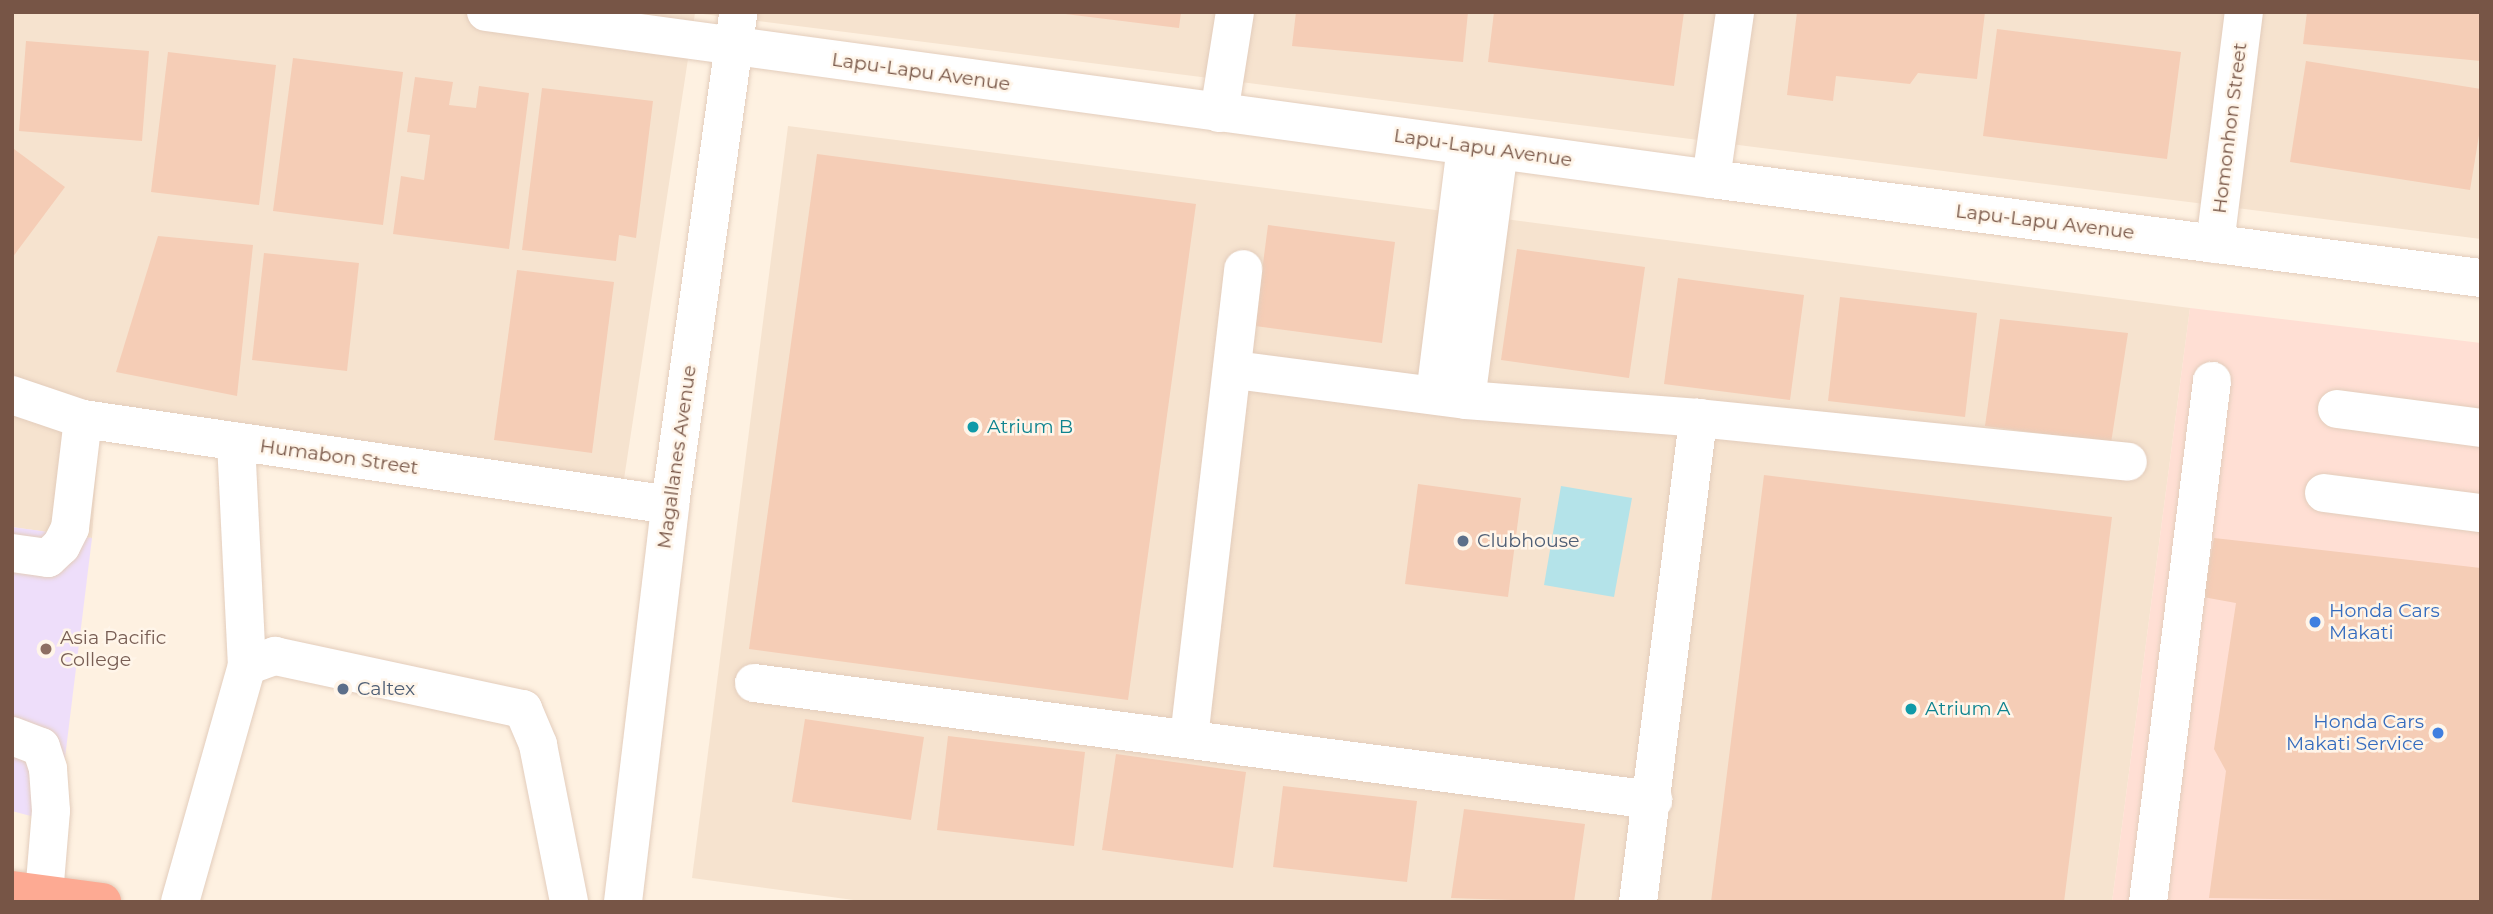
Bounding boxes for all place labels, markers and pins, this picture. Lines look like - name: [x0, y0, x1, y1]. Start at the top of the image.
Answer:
- place label: Atrium B: [987, 416, 1073, 438]
- marker: Atrium B: [965, 419, 981, 435]
- place label: Clubhouse: [1477, 530, 1580, 552]
- marker: Clubhouse: [1455, 533, 1471, 549]
- place label: Honda Cars Makati: [2329, 600, 2440, 644]
- marker: Honda Cars Makati: [2307, 614, 2323, 630]
- place label: Asia Pacific College: [60, 627, 166, 671]
- marker: Asia Pacific College: [38, 641, 54, 657]
- place label: Caltex: [357, 678, 415, 700]
- marker: Caltex: [335, 681, 351, 697]
- place label: Atrium A: [1925, 698, 2010, 720]
- marker: Atrium A: [1903, 701, 1919, 717]
- place label: Honda Cars Makati Service: [2286, 711, 2424, 755]
- marker: Honda Cars Makati Service: [2430, 725, 2446, 741]

